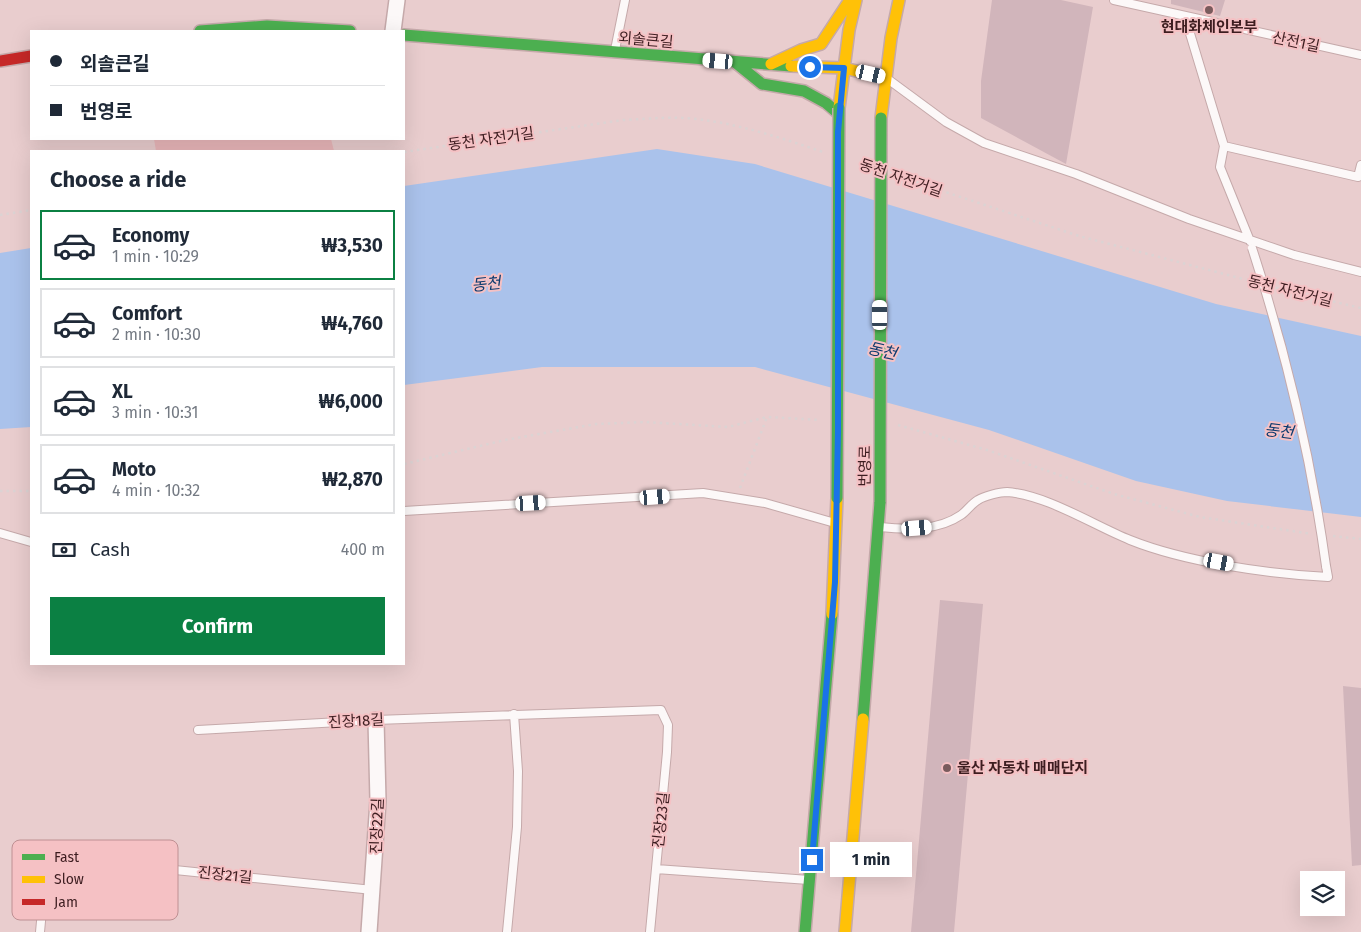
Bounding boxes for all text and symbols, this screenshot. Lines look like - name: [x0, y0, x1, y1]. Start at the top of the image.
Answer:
- marker: 현대화체인본부: [1203, 4, 1215, 16]
- place label: 현대화체인본부: [1161, 18, 1257, 36]
- street label: 산전1길: [1271, 28, 1321, 56]
- street label: 외솔큰길: [618, 29, 674, 51]
- text: 외솔큰길: [80, 52, 150, 75]
- car: [702, 52, 733, 70]
- route start: [799, 56, 821, 78]
- car: [854, 63, 887, 85]
- text: 번영로: [80, 100, 132, 123]
- street label: 동천 자전거길: [447, 124, 535, 154]
- street label: 동천 자전거길: [857, 155, 945, 201]
- text: Choose a ride: [50, 166, 186, 193]
- icon: car: [52, 223, 97, 268]
- text: Economy: [112, 224, 189, 247]
- text: ₩3,530: [321, 234, 383, 257]
- text: 1 min · 10:29: [112, 247, 199, 266]
- street label: 동천 자전거길: [1246, 272, 1334, 310]
- water label: 동천: [470, 273, 504, 295]
- car: [872, 300, 887, 330]
- icon: car: [52, 301, 97, 346]
- text: Comfort: [112, 302, 182, 325]
- text: ₩4,760: [321, 312, 383, 335]
- text: 2 min · 10:30: [112, 325, 201, 344]
- water label: 동천: [866, 338, 901, 364]
- icon: car: [52, 379, 97, 424]
- text: XL: [112, 380, 133, 403]
- text: ₩6,000: [319, 390, 383, 413]
- text: 3 min · 10:31: [112, 403, 199, 422]
- water label: 동천: [1263, 420, 1297, 443]
- street label: 번영로: [856, 445, 874, 487]
- icon: car: [52, 457, 97, 502]
- text: Moto: [112, 458, 156, 481]
- text: ₩2,870: [322, 468, 383, 491]
- text: 4 min · 10:32: [112, 481, 200, 500]
- car: [639, 488, 670, 506]
- car: [515, 495, 546, 511]
- car: [901, 519, 932, 537]
- icon: cash: [50, 536, 78, 564]
- text: Cash: [90, 538, 131, 561]
- text: 400 m: [341, 540, 385, 559]
- car: [1202, 552, 1235, 572]
- button: Confirm: [50, 597, 385, 655]
- street label: 진장18길: [327, 711, 385, 731]
- place label: 울산 자동차 매매단지: [957, 759, 1088, 777]
- marker: 울산 자동차 매매단지: [941, 762, 953, 774]
- street label: 진장23길: [649, 791, 673, 849]
- street label: 진장22길: [367, 798, 387, 854]
- legend: [12, 840, 178, 920]
- callout: 1 min: [830, 842, 912, 878]
- text: Fast: [54, 849, 80, 866]
- route end: [801, 849, 823, 871]
- text: 1 min: [852, 850, 890, 869]
- street label: 진장21길: [197, 863, 253, 887]
- text: Slow: [54, 871, 84, 888]
- map controls: [1300, 871, 1345, 916]
- button: layers: [1300, 871, 1345, 916]
- text: Jam: [54, 894, 78, 911]

